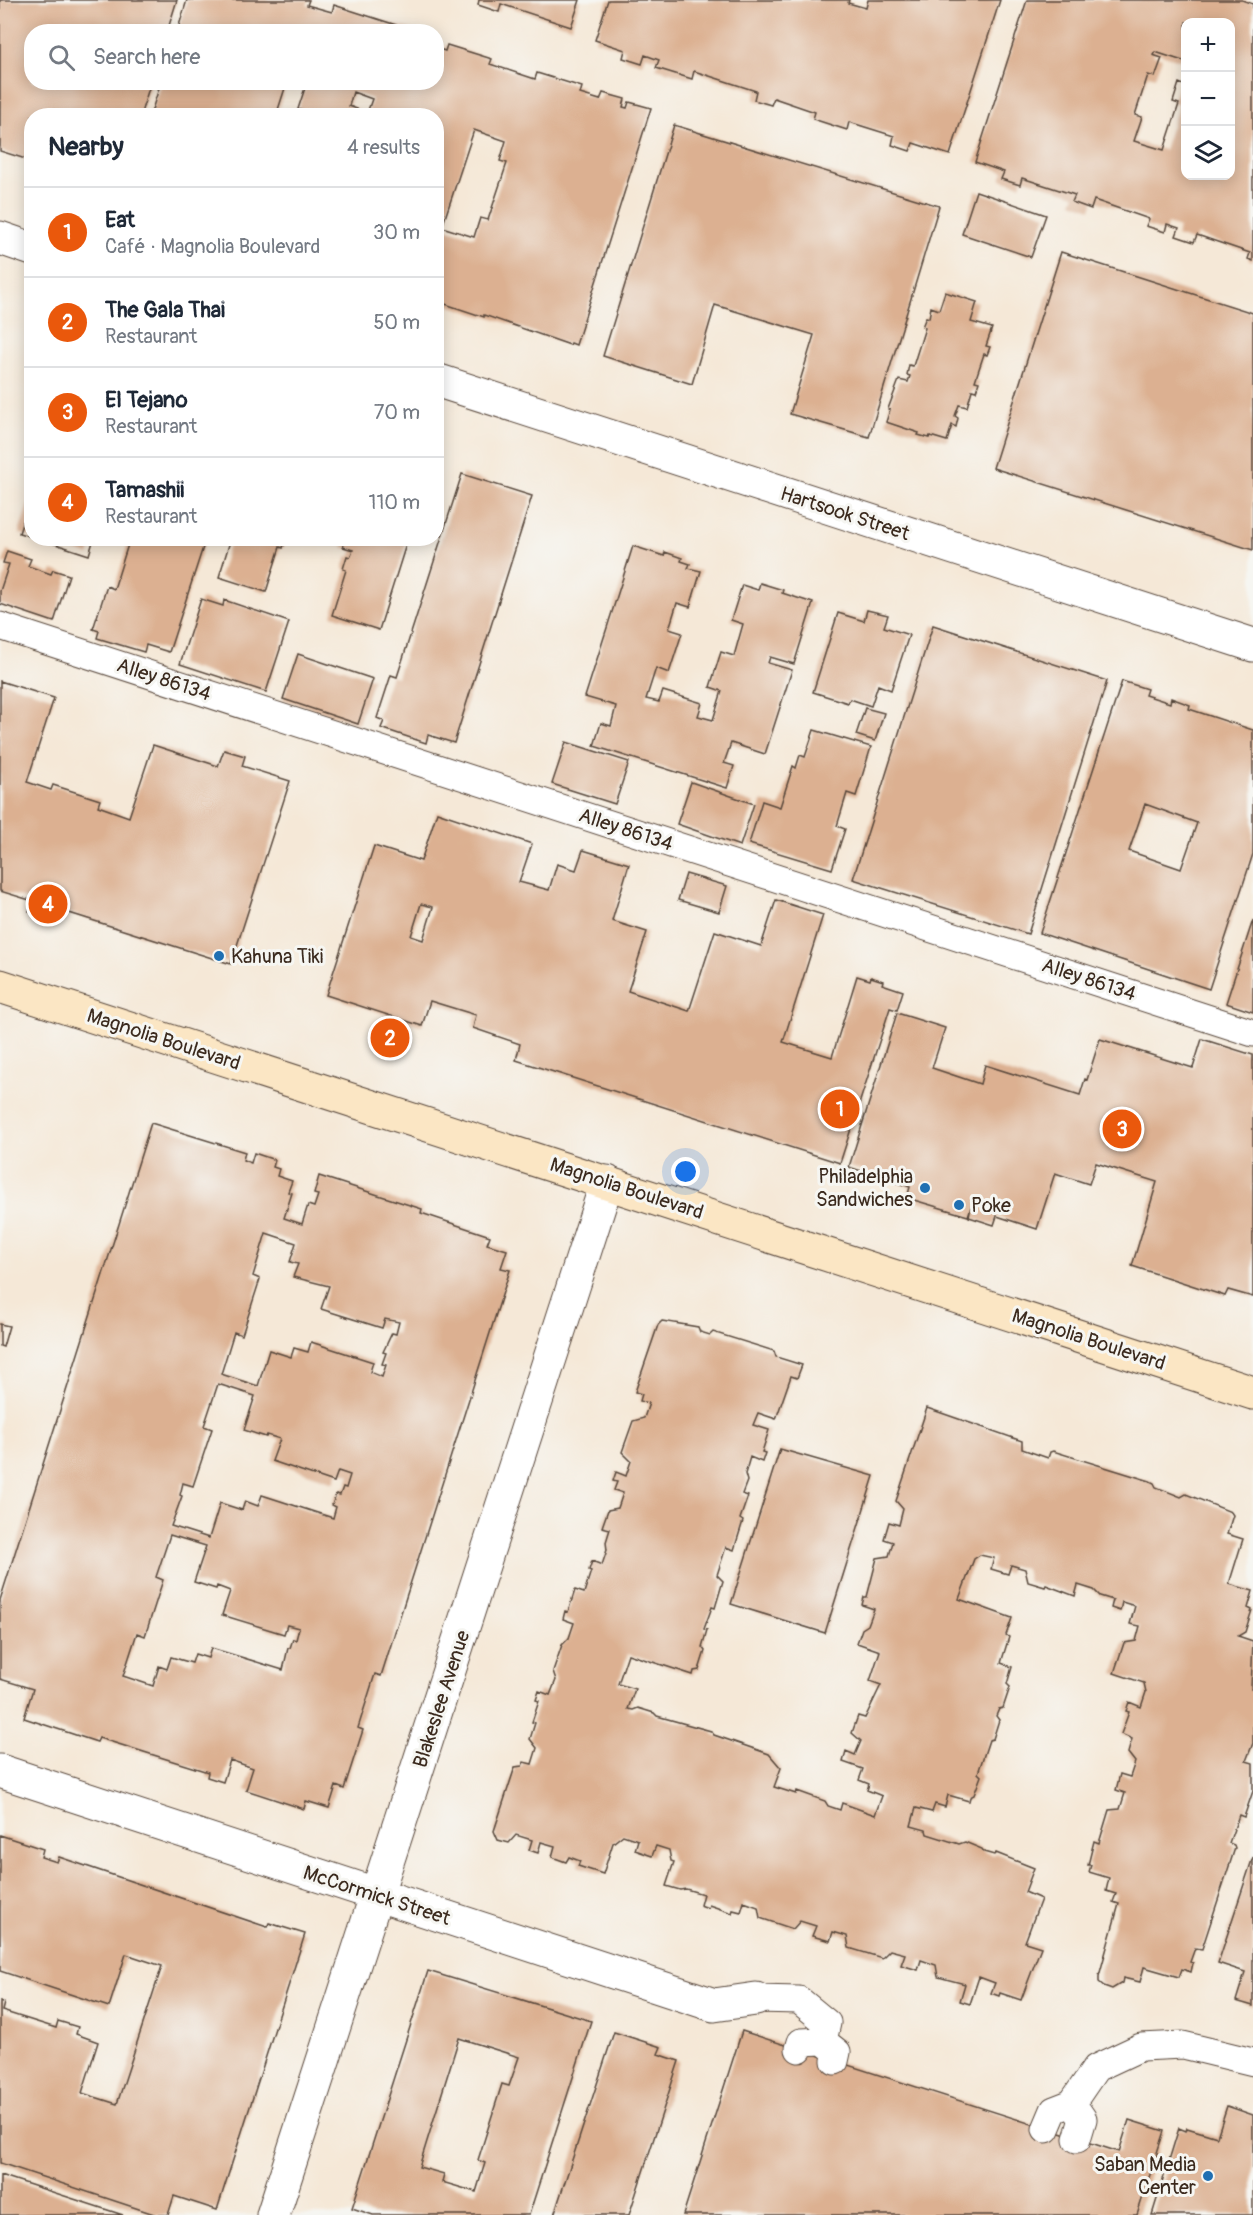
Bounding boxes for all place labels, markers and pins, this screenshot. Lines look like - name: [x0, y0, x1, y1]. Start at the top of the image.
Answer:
- pin: 4: [28, 882, 68, 926]
- place label: Kahuna Tiki: [231, 944, 323, 969]
- marker: Kahuna Tiki: [212, 949, 226, 963]
- pin: 2: [370, 1016, 410, 1060]
- pin: 1: [820, 1086, 860, 1132]
- pin: 3: [1102, 1106, 1142, 1152]
- place label: Philadelphia Sandwiches: [816, 1164, 913, 1212]
- marker: Philadelphia Sandwiches: [918, 1181, 932, 1195]
- place label: Poke: [971, 1193, 1011, 1218]
- marker: Poke: [952, 1198, 966, 1212]
- place label: Saban Media Center: [1094, 2152, 1196, 2200]
- marker: Saban Media Center: [1201, 2169, 1215, 2183]

